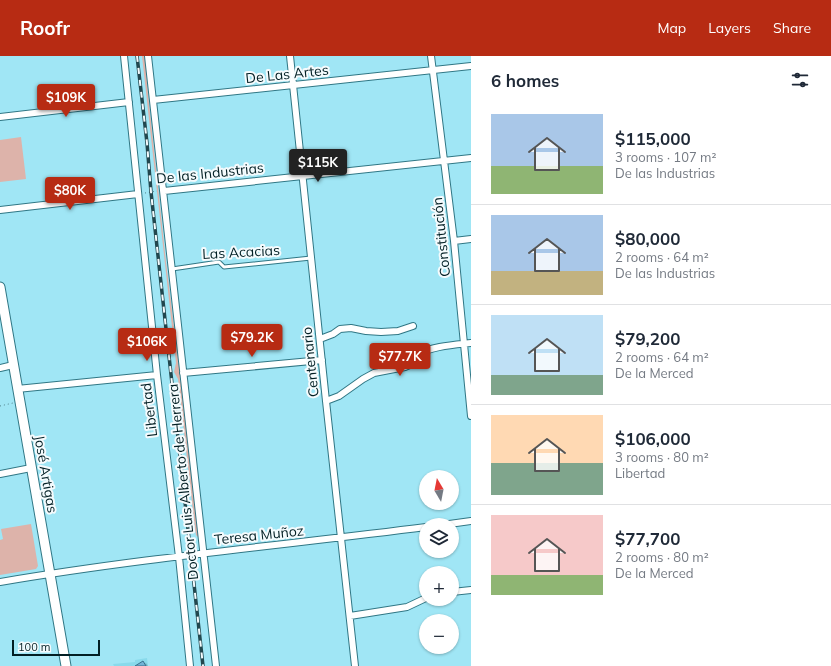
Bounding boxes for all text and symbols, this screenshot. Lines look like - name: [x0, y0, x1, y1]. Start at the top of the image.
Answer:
- text: Roofr: [20, 16, 70, 40]
- text: Map: [657, 19, 686, 37]
- text: Layers: [708, 19, 751, 37]
- text: Share: [773, 19, 811, 37]
- street label: De Las Artes: [245, 61, 330, 87]
- icon: filters: [789, 69, 811, 91]
- text: 6 homes: [491, 70, 559, 91]
- pin: $109K: [38, 84, 94, 118]
- text: $109K: [46, 89, 86, 105]
- text: $115,000: [615, 128, 691, 149]
- icon: home: [523, 130, 571, 178]
- pin: $115K: [290, 149, 346, 183]
- text: 3 rooms · 107 m²: [615, 149, 716, 165]
- text: $115K: [298, 154, 338, 170]
- street label: De las Industrias: [155, 158, 265, 188]
- text: De las Industrias: [615, 165, 715, 181]
- pin: $80K: [46, 177, 94, 211]
- text: $80K: [54, 182, 86, 198]
- street label: Constitución: [428, 196, 454, 278]
- text: $80,000: [615, 228, 680, 249]
- icon: home: [523, 231, 571, 279]
- street label: Las Acacias: [202, 241, 280, 263]
- text: 2 rooms · 64 m²: [615, 249, 709, 265]
- text: De las Industrias: [615, 265, 715, 281]
- pin: $79.2K: [219, 324, 285, 358]
- street label: Centenario: [297, 326, 323, 398]
- pin: $106K: [119, 328, 175, 362]
- text: $79,200: [615, 328, 680, 349]
- text: $79.2K: [230, 329, 274, 345]
- icon: home: [523, 331, 571, 379]
- text: $106K: [127, 333, 167, 349]
- pin: $77.7K: [367, 343, 433, 377]
- text: $77.7K: [378, 348, 422, 364]
- text: 2 rooms · 64 m²: [615, 349, 709, 365]
- text: De la Merced: [615, 365, 694, 381]
- street label: Libertad: [137, 382, 161, 438]
- street label: Doctor Luis Alberto de Herrera: [164, 383, 202, 581]
- text: $106,000: [615, 428, 691, 449]
- icon: home: [523, 431, 571, 479]
- street label: José Artigas: [30, 434, 62, 514]
- text: 3 rooms · 80 m²: [615, 449, 709, 465]
- text: Libertad: [615, 465, 665, 481]
- north arrow: [419, 470, 459, 510]
- map controls: [419, 470, 459, 654]
- button: layers: [419, 518, 459, 558]
- street label: Teresa Muñoz: [213, 521, 305, 549]
- text: $77,700: [615, 528, 680, 549]
- icon: home: [523, 531, 571, 579]
- text: 2 rooms · 80 m²: [615, 549, 709, 565]
- text: De la Merced: [615, 565, 694, 581]
- button: +: [419, 566, 459, 606]
- button: −: [419, 614, 459, 654]
- scale bar: [12, 638, 100, 657]
- text: 100 m: [18, 640, 50, 654]

